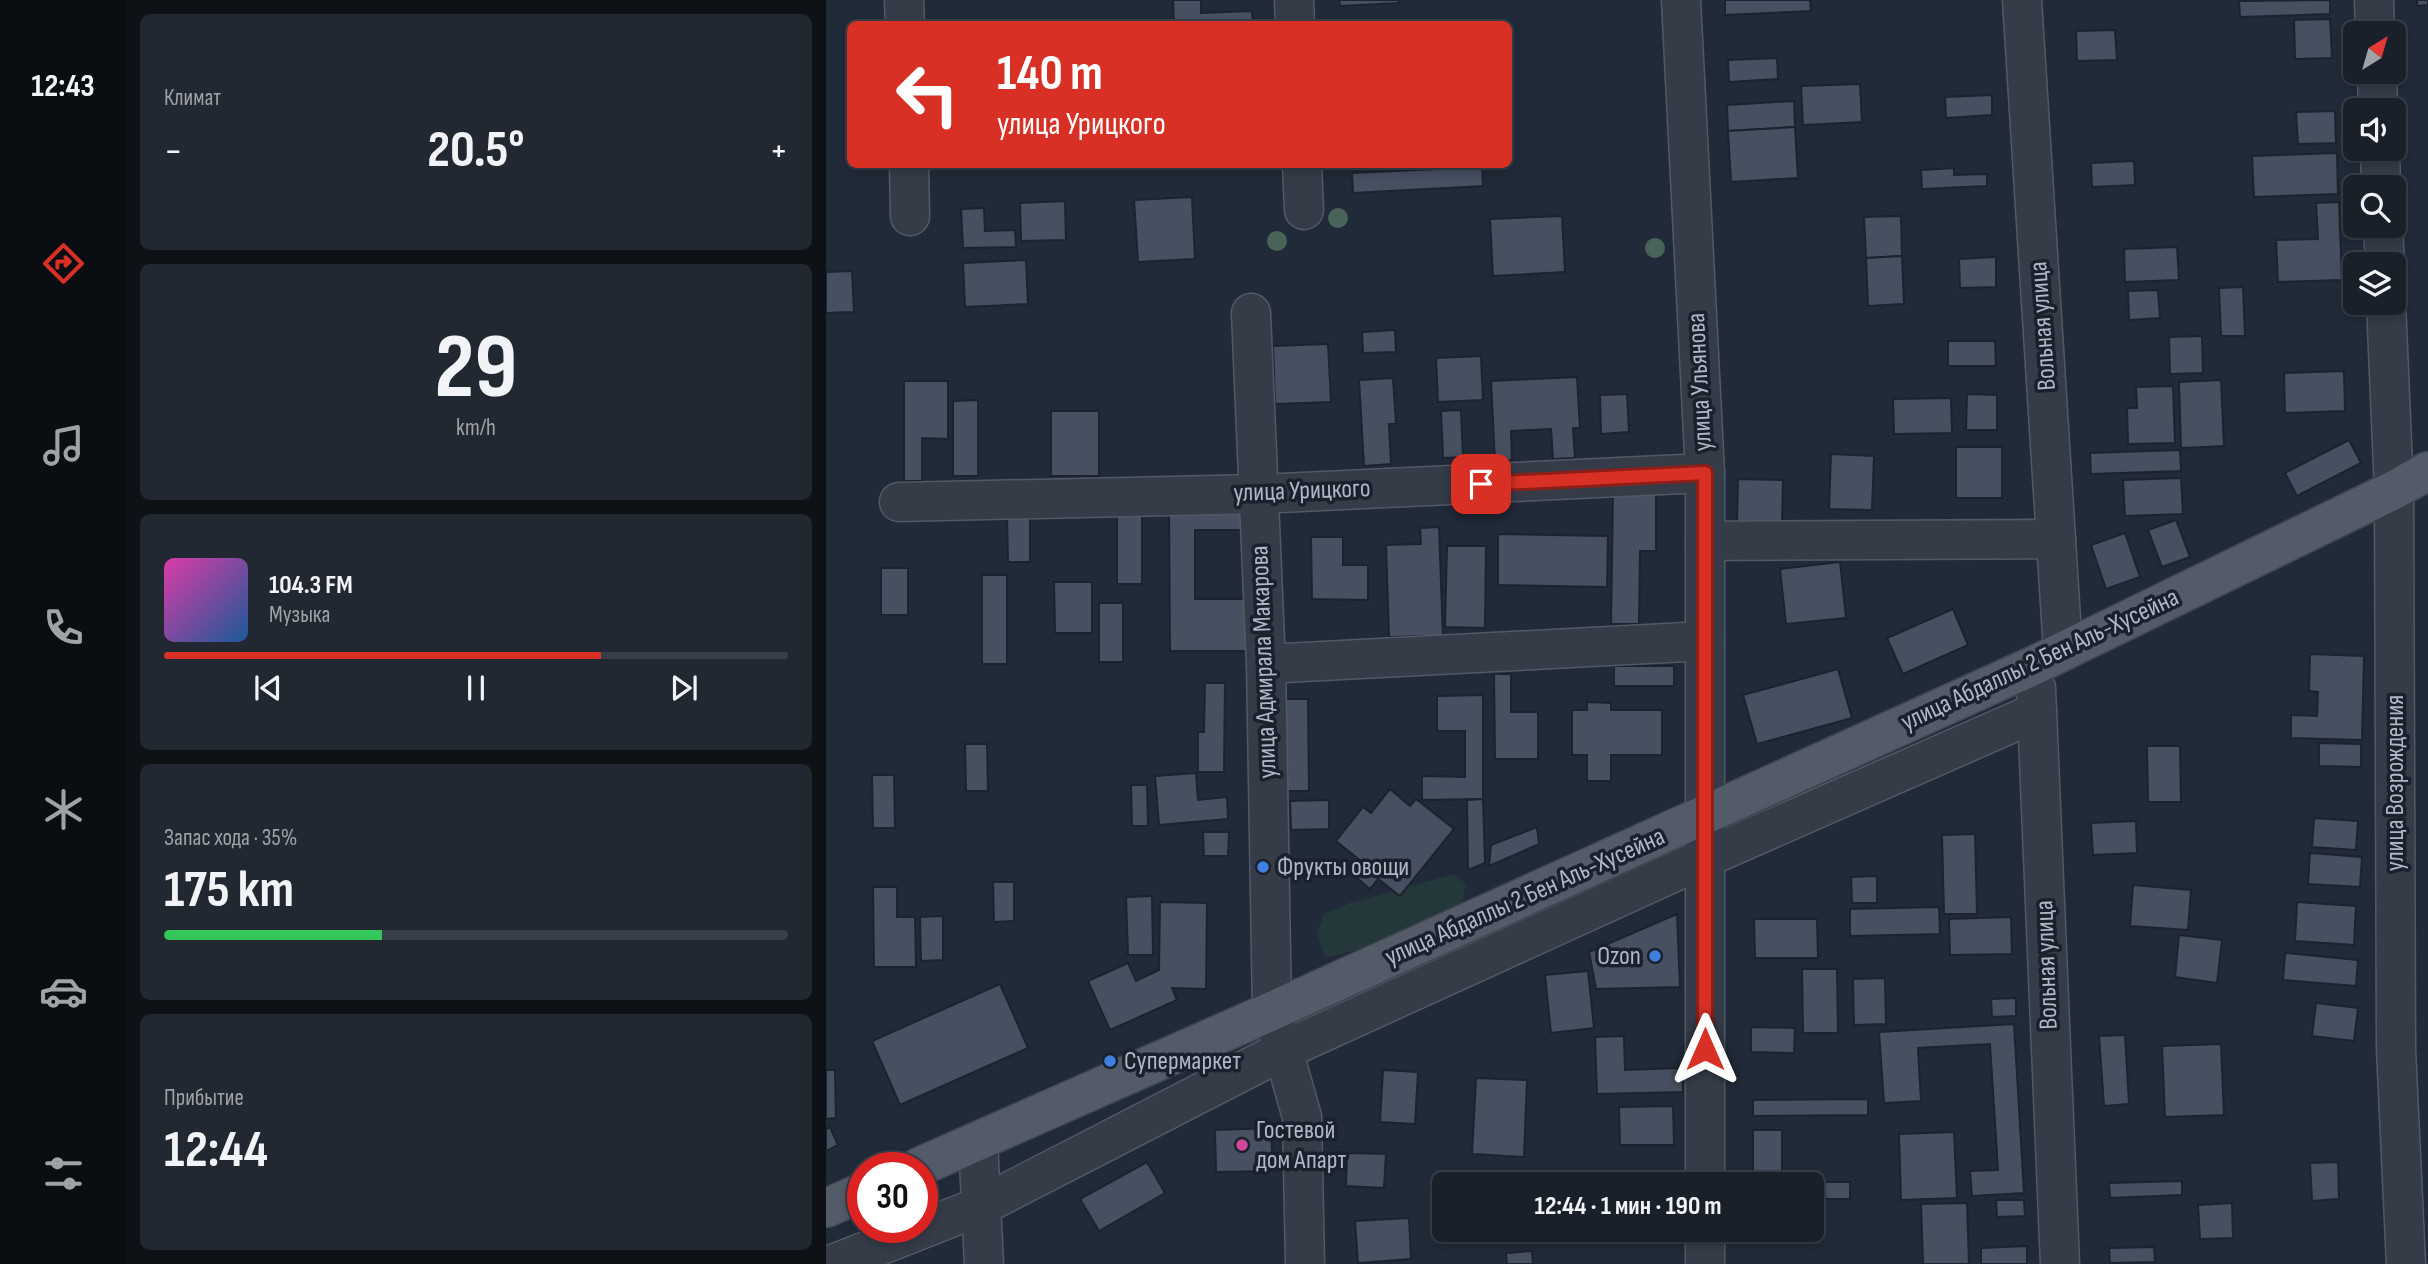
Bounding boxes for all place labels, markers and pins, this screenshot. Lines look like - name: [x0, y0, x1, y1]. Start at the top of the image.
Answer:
- pin: [1451, 454, 1511, 514]
- place label: Фрукты овощи: [1277, 852, 1409, 883]
- marker: Фрукты овощи: [1255, 859, 1271, 875]
- place label: Ozon: [1597, 941, 1641, 972]
- marker: Ozon: [1647, 948, 1663, 964]
- place label: Супермаркет: [1124, 1046, 1241, 1077]
- marker: Супермаркет: [1102, 1053, 1118, 1069]
- place label: Гостевой дом Апарт: [1256, 1115, 1347, 1176]
- marker: Гостевой дом Апарт: [1234, 1137, 1250, 1153]

